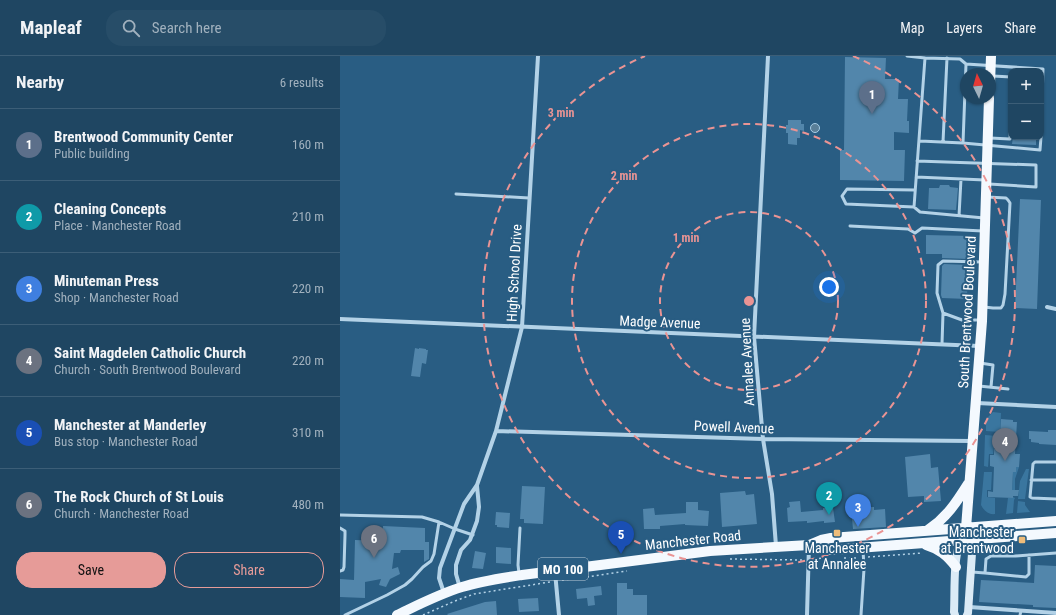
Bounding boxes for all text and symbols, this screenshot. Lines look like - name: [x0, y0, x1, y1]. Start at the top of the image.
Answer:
- search box: [106, 10, 386, 46]
- text: Mapleaf: [20, 16, 82, 39]
- icon: search: [120, 17, 142, 39]
- text: Search here: [152, 19, 222, 37]
- text: Map: [900, 20, 924, 36]
- text: Layers: [946, 20, 983, 36]
- text: Share: [1005, 20, 1036, 36]
- north arrow: [960, 68, 996, 104]
- map controls: [1008, 68, 1044, 140]
- button: +: [1008, 68, 1044, 104]
- text: Nearby: [16, 72, 64, 92]
- text: 6 results: [280, 75, 324, 90]
- pin: 1: [859, 81, 885, 114]
- button: −: [1008, 104, 1044, 140]
- text: 3 min: [548, 106, 574, 120]
- text: Brentwood Community Center: [54, 128, 233, 146]
- text: 1: [26, 137, 32, 152]
- text: 160 m: [292, 137, 324, 152]
- text: Public building: [54, 146, 130, 161]
- text: 2 min: [611, 169, 637, 183]
- text: Cleaning Concepts: [54, 200, 166, 218]
- text: 2: [26, 209, 32, 224]
- text: 210 m: [292, 209, 324, 224]
- text: Place · Manchester Road: [54, 218, 181, 233]
- street label: High School Drive: [503, 223, 525, 322]
- text: 1 min: [673, 231, 699, 245]
- street label: South Brentwood Boulevard: [955, 235, 979, 389]
- text: Minuteman Press: [54, 272, 159, 290]
- your location: [819, 277, 839, 297]
- text: 3: [26, 281, 32, 296]
- text: 220 m: [292, 281, 324, 296]
- text: Shop · Manchester Road: [54, 290, 179, 305]
- centre of rings: [742, 294, 756, 308]
- street label: Madge Avenue: [619, 313, 701, 331]
- street label: Annalee Avenue: [737, 317, 757, 406]
- text: Saint Magdelen Catholic Church: [54, 344, 246, 362]
- text: 4: [26, 353, 32, 368]
- text: 220 m: [292, 353, 324, 368]
- text: Church · South Brentwood Boulevard: [54, 362, 241, 377]
- text: Manchester at Manderley: [54, 416, 206, 434]
- street label: Powell Avenue: [694, 418, 775, 436]
- text: 5: [26, 425, 32, 440]
- text: 310 m: [292, 425, 324, 440]
- pin: 4: [992, 428, 1018, 461]
- text: Bus stop · Manchester Road: [54, 434, 198, 449]
- pin: 2: [816, 482, 842, 515]
- text: The Rock Church of St Louis: [54, 488, 224, 506]
- pin: 3: [845, 494, 871, 527]
- text: 6: [26, 497, 32, 512]
- text: 480 m: [292, 497, 324, 512]
- text: Church · Manchester Road: [54, 506, 189, 521]
- pin: 5: [608, 521, 634, 554]
- place label: Manchester at Brentwood: [941, 524, 1014, 556]
- pin: 6: [361, 525, 387, 558]
- street label: Manchester Road: [644, 527, 742, 553]
- marker: Manchester at Annalee: [832, 528, 842, 538]
- marker: Manchester at Brentwood: [1017, 535, 1027, 545]
- place label: Manchester at Annalee: [804, 540, 870, 572]
- button: Save: [16, 552, 166, 588]
- button: Share: [174, 552, 324, 588]
- road number: MO 100: [538, 558, 588, 580]

